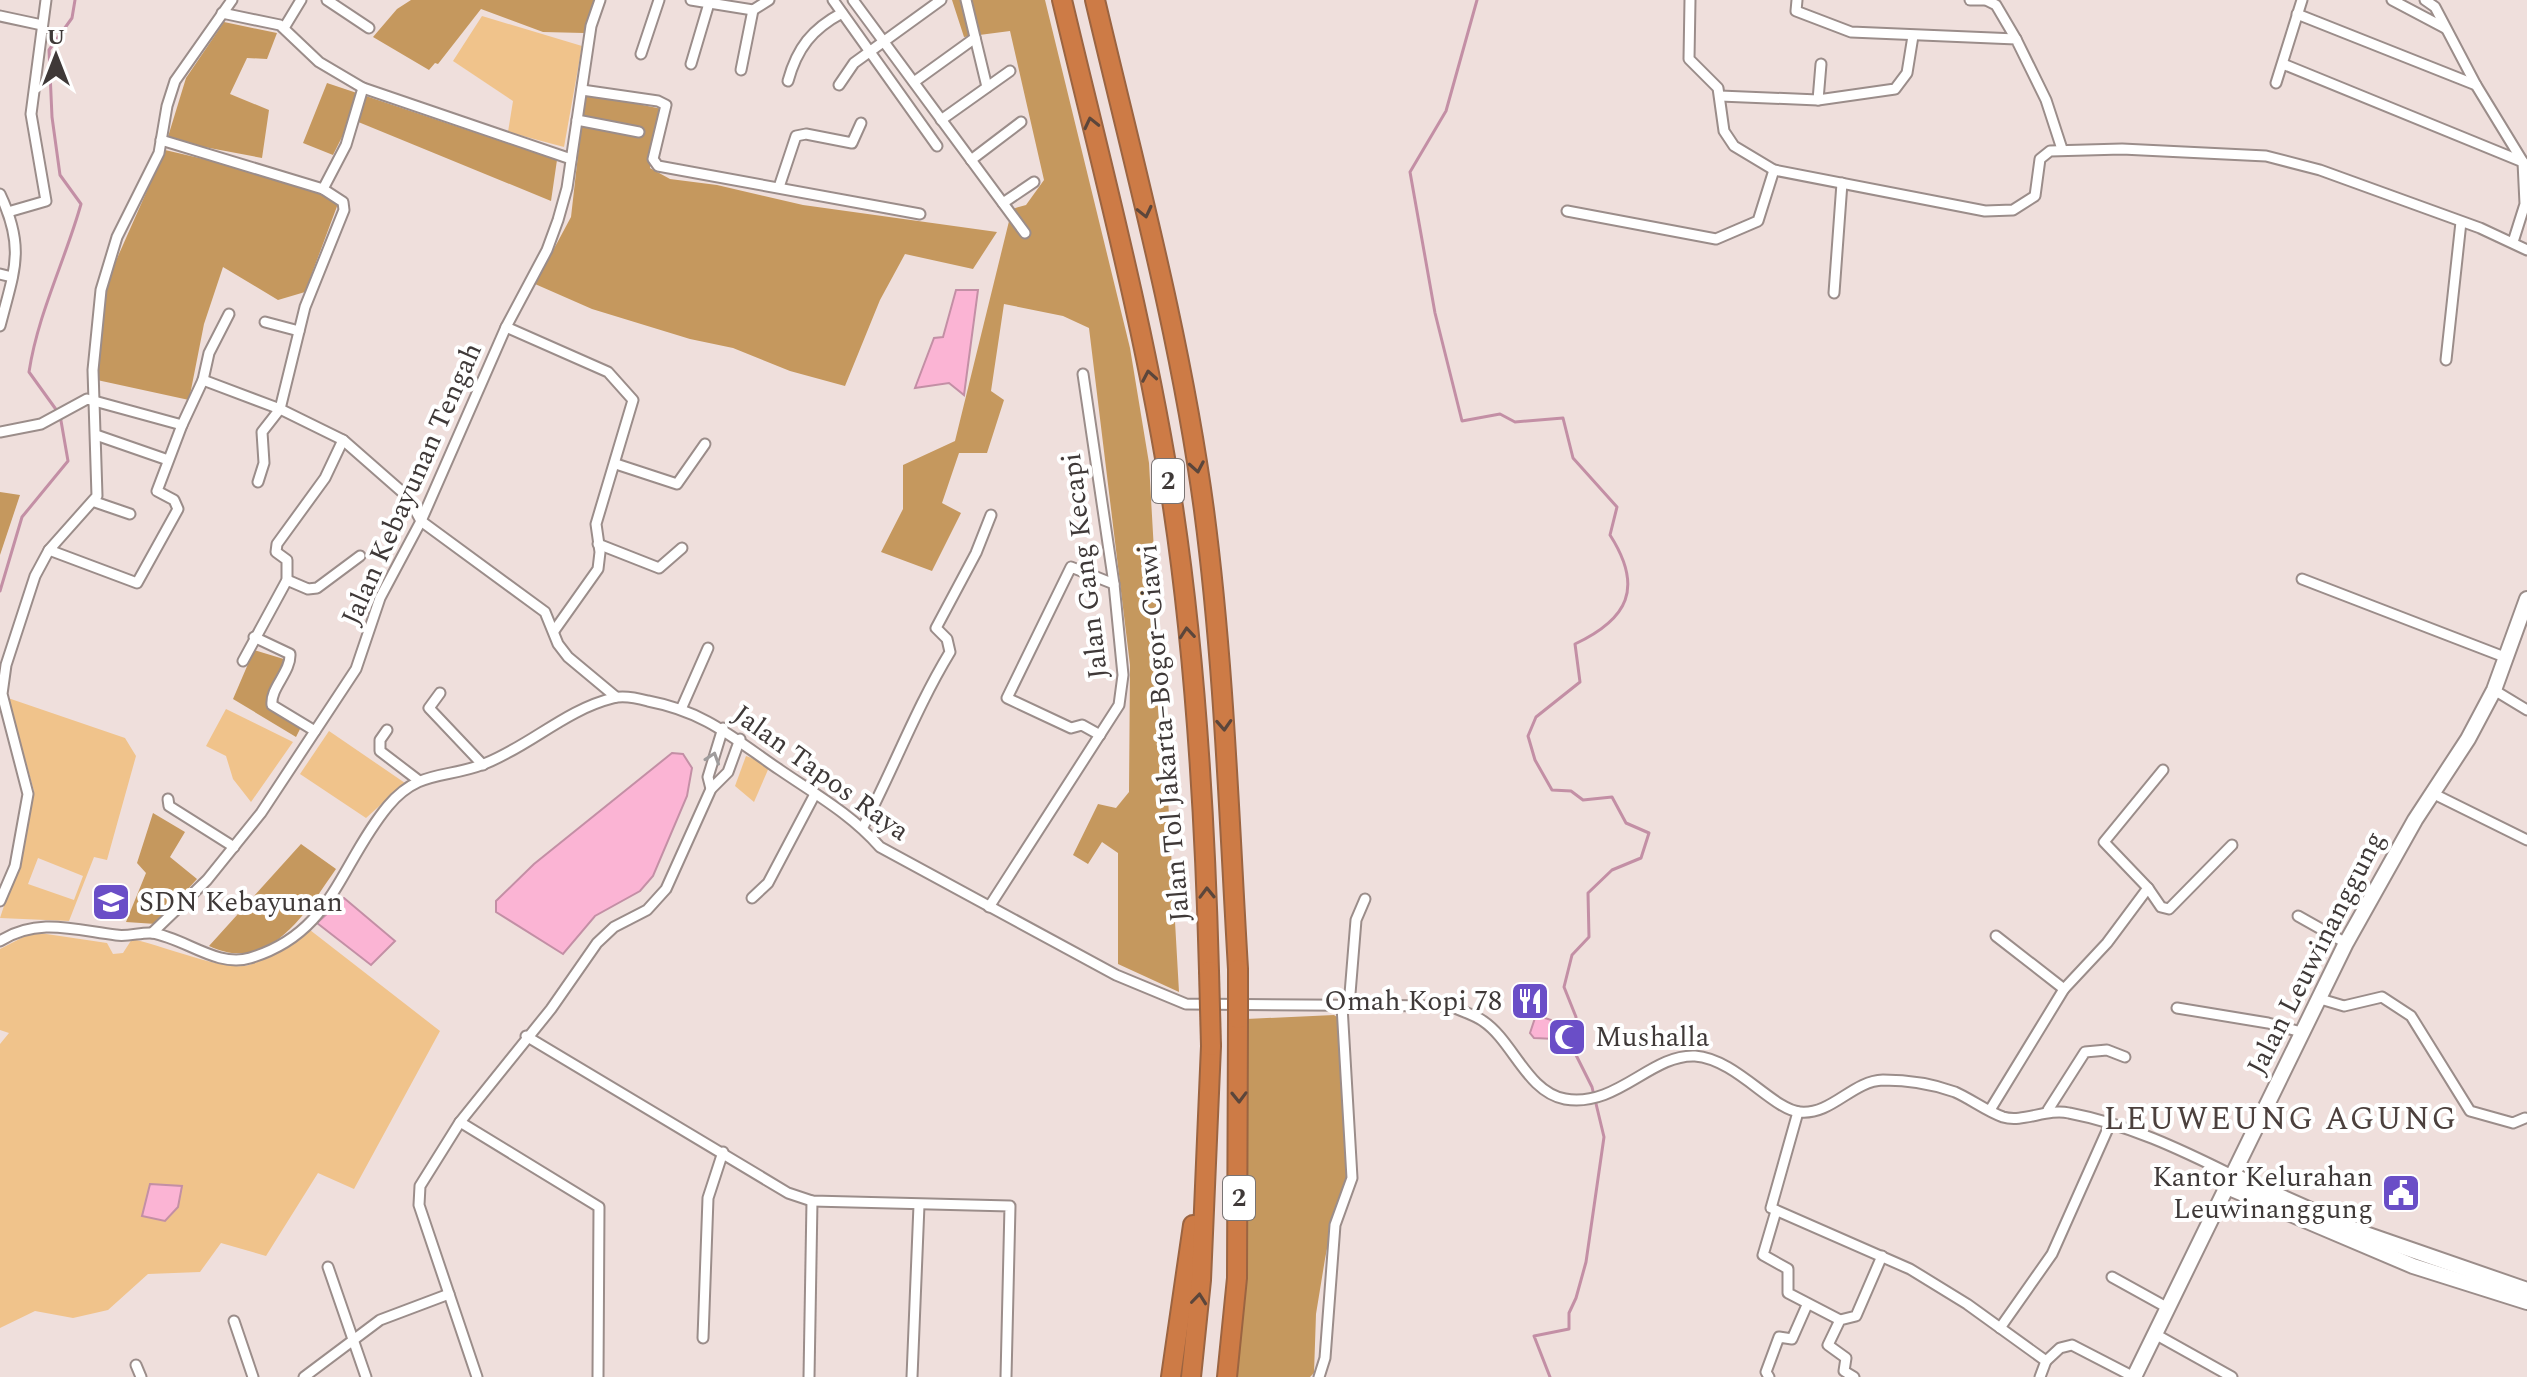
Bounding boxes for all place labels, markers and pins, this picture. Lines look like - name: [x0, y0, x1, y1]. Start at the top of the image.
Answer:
- school or university icon: SDN Kebayunan: [90, 881, 132, 923]
- place label: SDN Kebayunan: [139, 881, 343, 924]
- place label: Omah Kopi 78: [1324, 980, 1502, 1023]
- restaurant icon: Omah Kopi 78: [1509, 980, 1551, 1022]
- mosque icon: Mushalla: [1546, 1016, 1588, 1058]
- place label: Mushalla: [1595, 1016, 1710, 1059]
- place label: Kantor Kelurahan Leuwinanggung: [2152, 1156, 2373, 1231]
- public building icon: Kantor Kelurahan Leuwinanggung: [2380, 1172, 2422, 1214]

